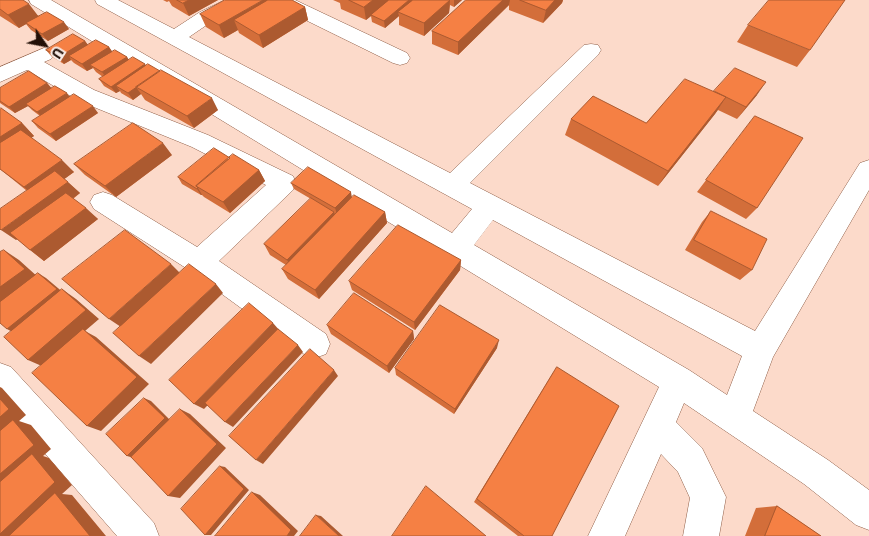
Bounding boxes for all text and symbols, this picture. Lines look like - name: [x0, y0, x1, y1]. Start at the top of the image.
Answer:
- north arrow: [20, 20, 70, 70]
- text: U: [47, 44, 68, 62]

